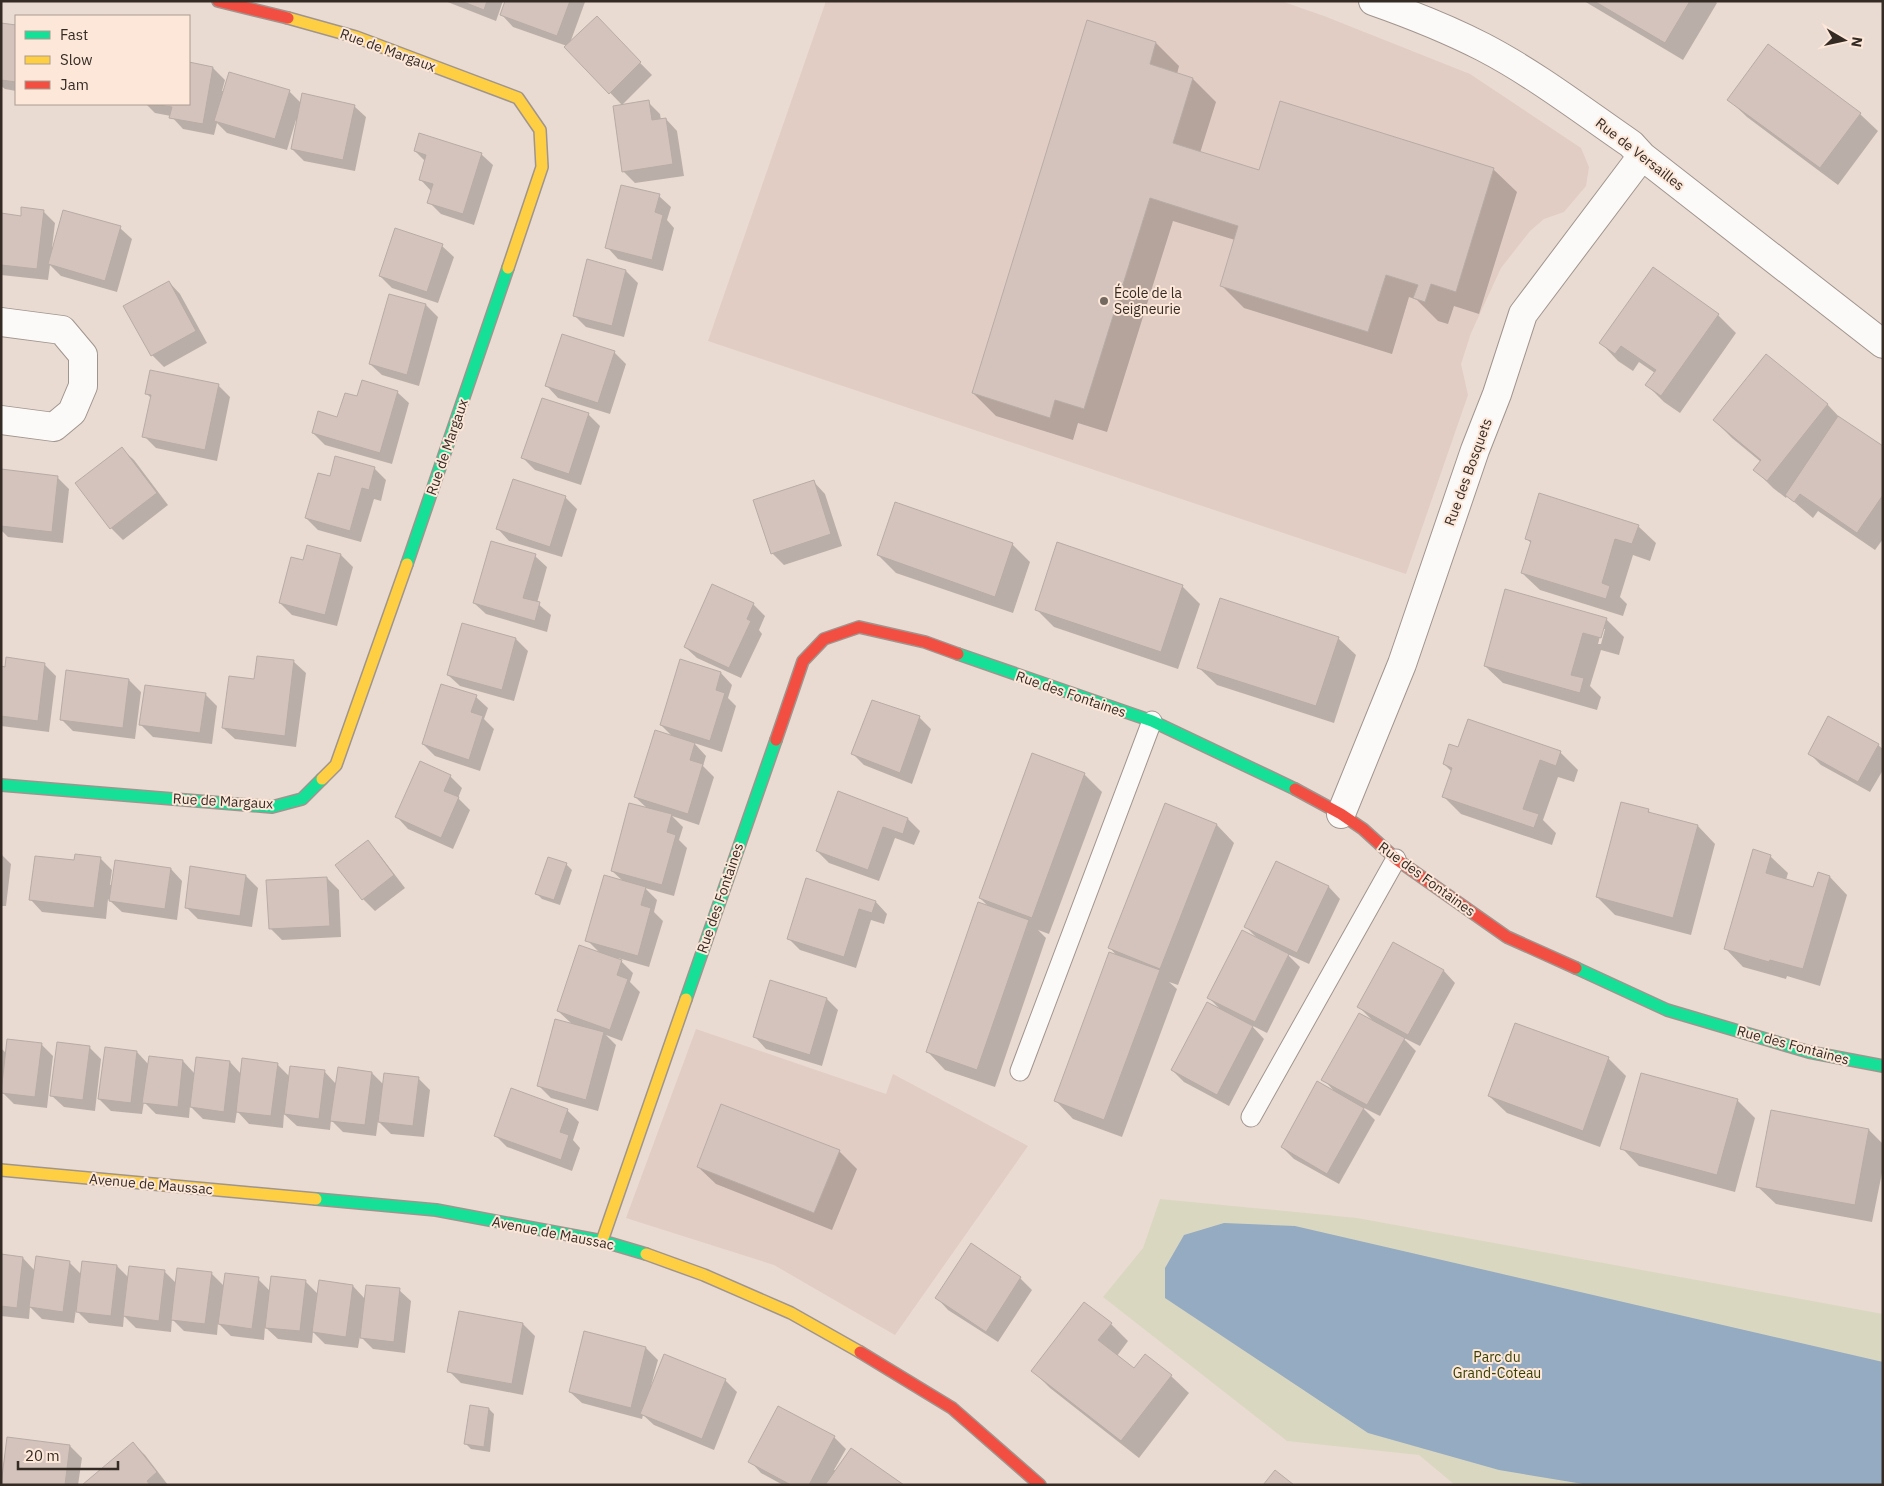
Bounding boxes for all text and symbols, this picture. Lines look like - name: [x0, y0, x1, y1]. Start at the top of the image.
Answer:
- legend: [15, 15, 190, 105]
- north arrow: [1819, 15, 1869, 65]
- street label: Rue de Margaux: [338, 24, 438, 76]
- text: Fast: [60, 25, 88, 44]
- text: N: [1847, 36, 1867, 48]
- text: Slow: [60, 50, 93, 69]
- text: Jam: [60, 75, 89, 94]
- street label: Rue de Versailles: [1592, 114, 1688, 194]
- place label: École de la Seigneurie: [1114, 283, 1183, 318]
- marker: École de la Seigneurie: [1098, 295, 1110, 307]
- street label: Rue de Margaux: [422, 397, 472, 497]
- street label: Rue des Bosquets: [1440, 416, 1496, 528]
- street label: Rue des Fontaines: [1013, 667, 1129, 721]
- street label: Rue de Margaux: [172, 789, 274, 813]
- street label: Rue des Fontaines: [1375, 838, 1479, 920]
- street label: Rue des Fontaines: [693, 840, 747, 956]
- street label: Rue des Fontaines: [1735, 1021, 1851, 1069]
- street label: Avenue de Maussac: [88, 1170, 214, 1198]
- street label: Avenue de Maussac: [490, 1212, 616, 1254]
- park label: Parc du Grand-Coteau: [1453, 1348, 1541, 1382]
- scale bar: [18, 1438, 118, 1470]
- text: 20 m: [25, 1446, 60, 1465]

